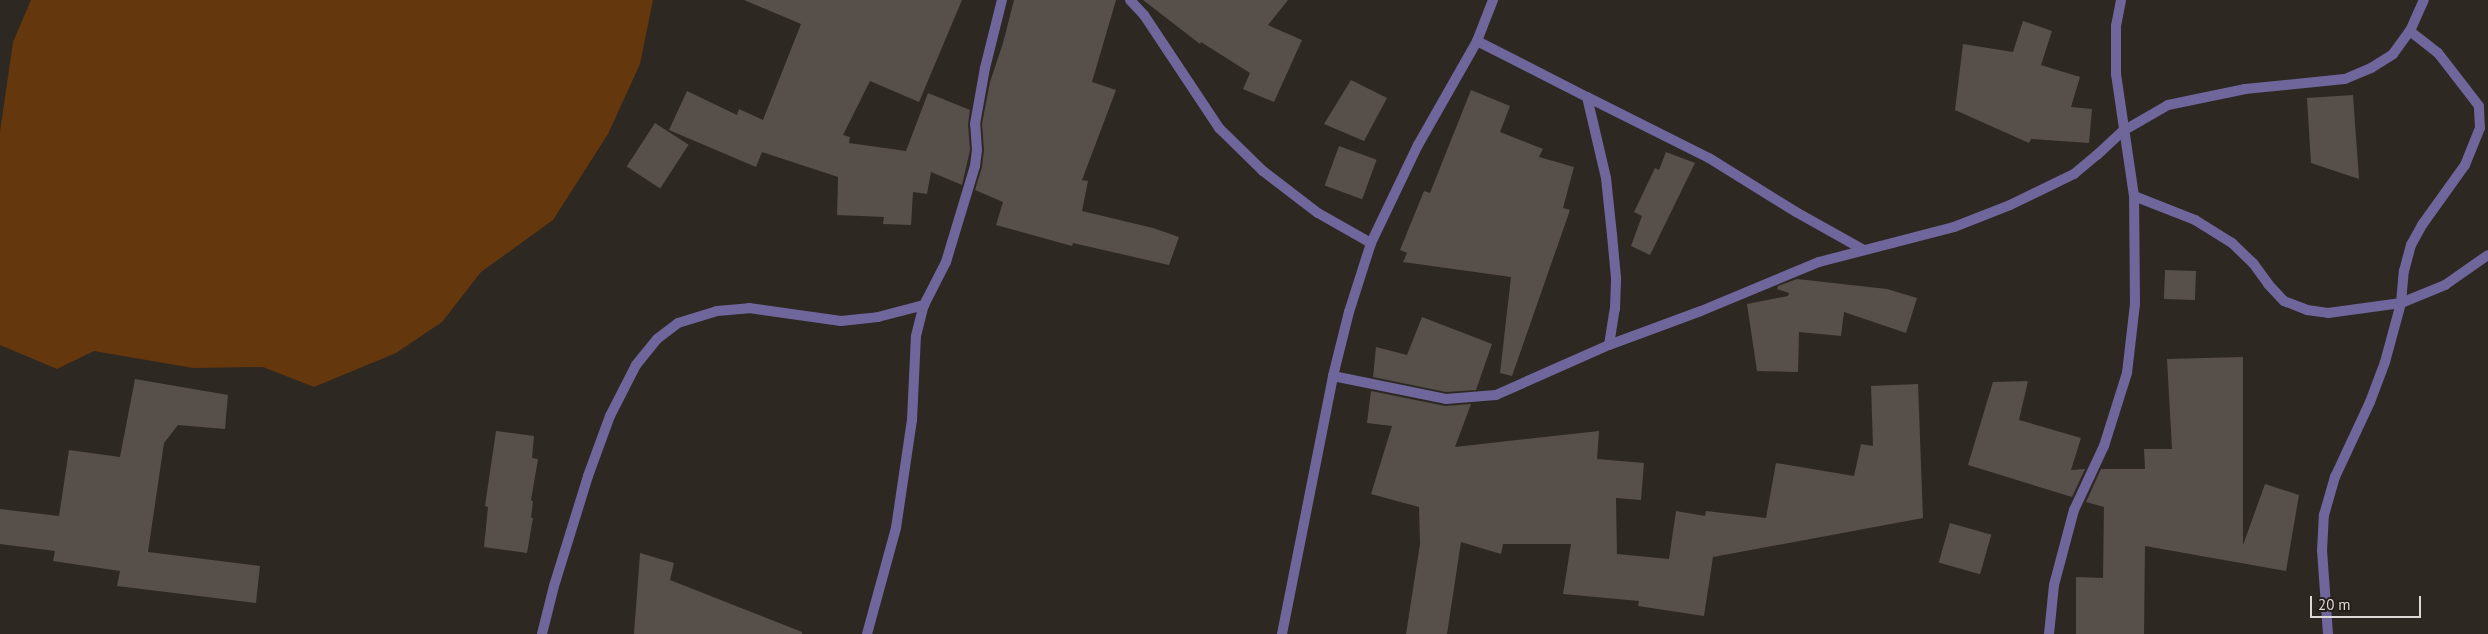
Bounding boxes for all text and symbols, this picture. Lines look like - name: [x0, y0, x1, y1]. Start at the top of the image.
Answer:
- scale bar: [2313, 586, 2424, 618]
- text: 20 m: [2318, 595, 2351, 614]

